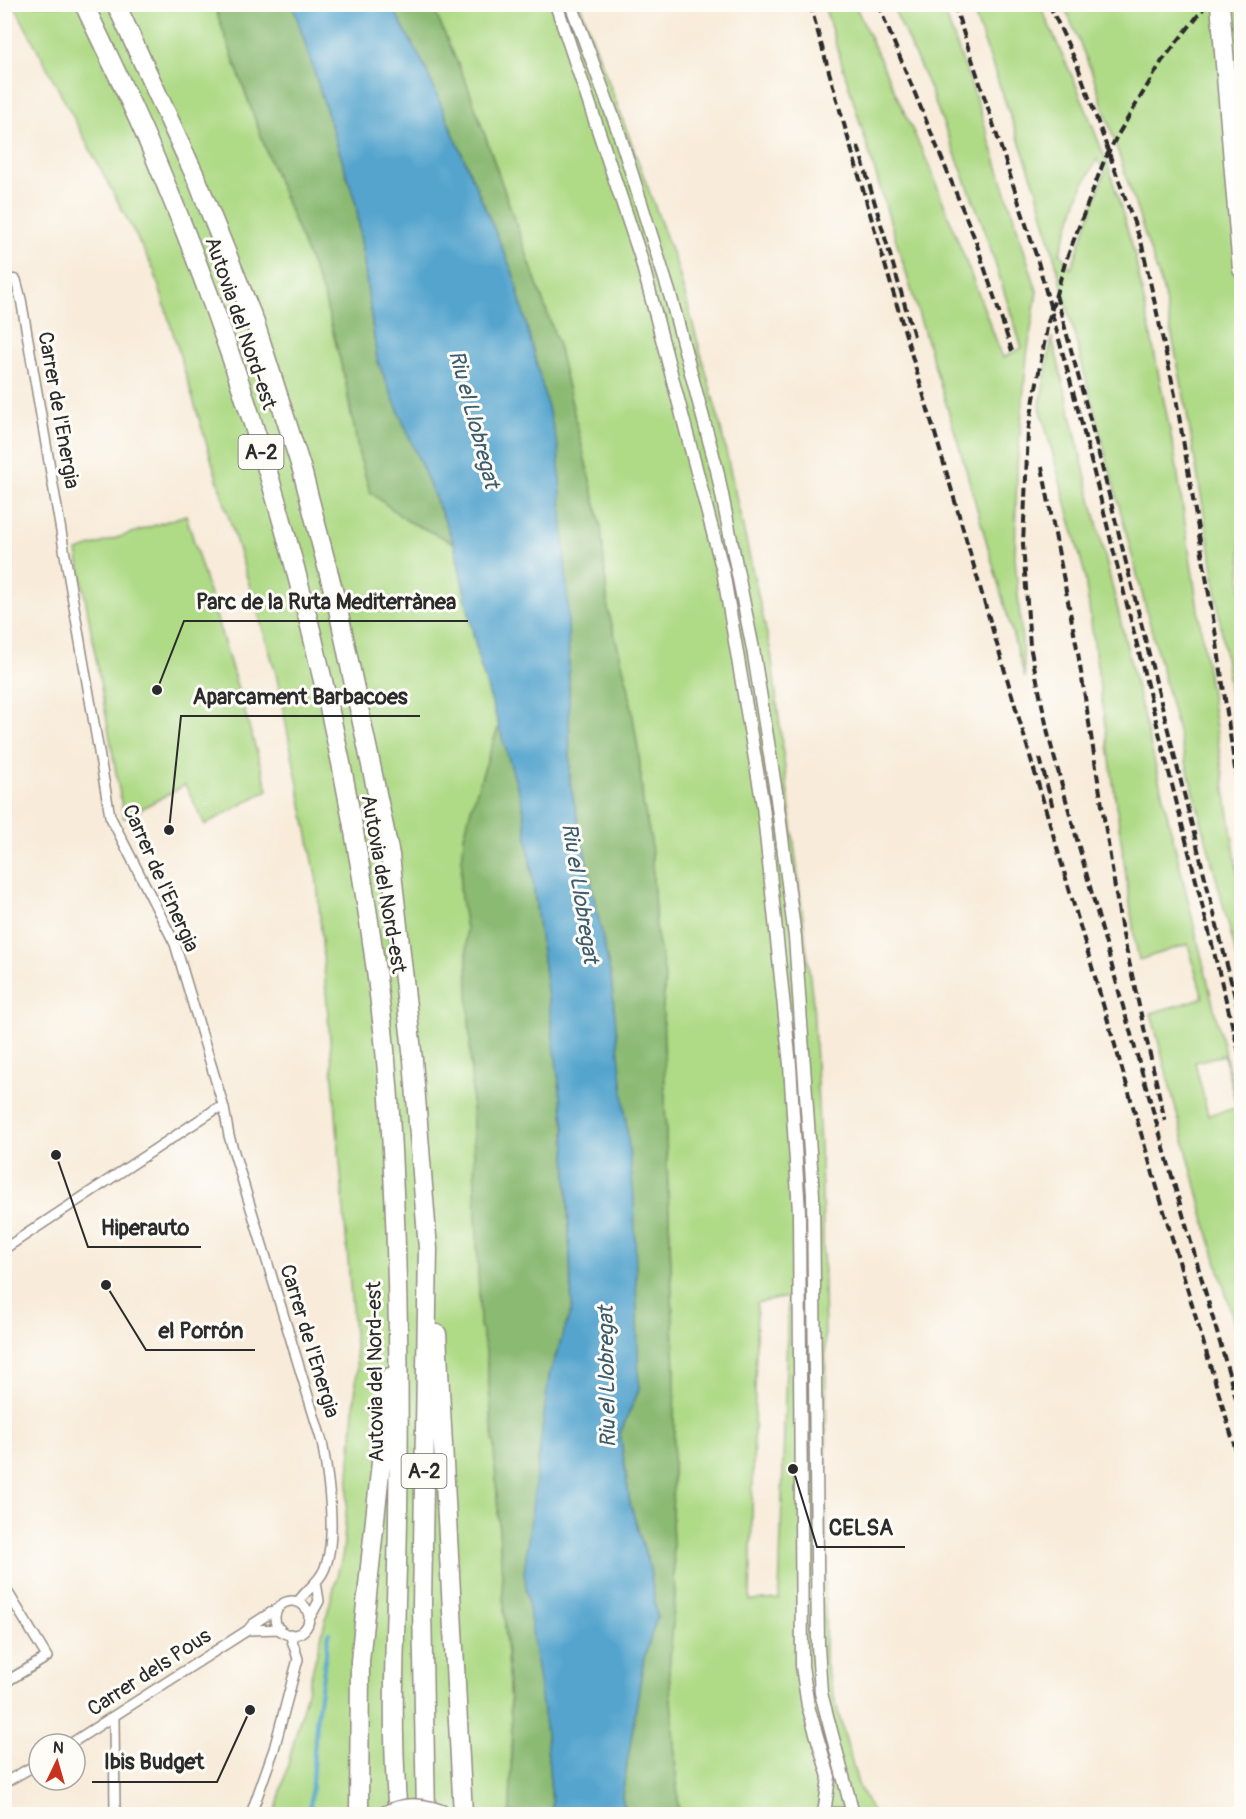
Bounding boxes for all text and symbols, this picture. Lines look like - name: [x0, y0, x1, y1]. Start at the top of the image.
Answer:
- street label: Autovia del Nord-est: [198, 233, 283, 414]
- street label: Carrer de l'Energia: [31, 329, 86, 491]
- water label: Riu el Llobregat: [442, 347, 506, 493]
- road number: A-2: [238, 435, 284, 469]
- callout: Parc de la Ruta Mediterrànea: [184, 581, 468, 621]
- text: Parc de la Ruta Mediterrànea: [196, 588, 456, 616]
- callout: Aparcament Barbacoes: [181, 676, 420, 716]
- text: Aparcament Barbacoes: [192, 683, 408, 711]
- street label: Autovia del Nord-est: [354, 793, 413, 976]
- street label: Carrer de l'Energia: [116, 800, 205, 956]
- water label: Riu el Llobregat: [555, 821, 605, 967]
- callout: Hiperauto: [88, 1207, 201, 1247]
- text: Hiperauto: [101, 1214, 189, 1242]
- street label: Carrer de l'Energia: [273, 1261, 346, 1421]
- street label: Autovia del Nord-est: [360, 1281, 391, 1463]
- water label: Riu el Llobregat: [592, 1304, 622, 1448]
- callout: el Porrón: [146, 1310, 255, 1350]
- text: el Porrón: [157, 1317, 244, 1345]
- road number: A-2: [402, 1454, 446, 1488]
- callout: CELSA: [817, 1507, 905, 1547]
- text: CELSA: [829, 1514, 894, 1542]
- street label: Carrer dels Pous: [82, 1622, 217, 1723]
- north arrow: [27, 1732, 87, 1792]
- text: N: [52, 1738, 65, 1759]
- callout: Ibis Budget: [92, 1742, 217, 1782]
- text: Ibis Budget: [104, 1748, 205, 1776]

